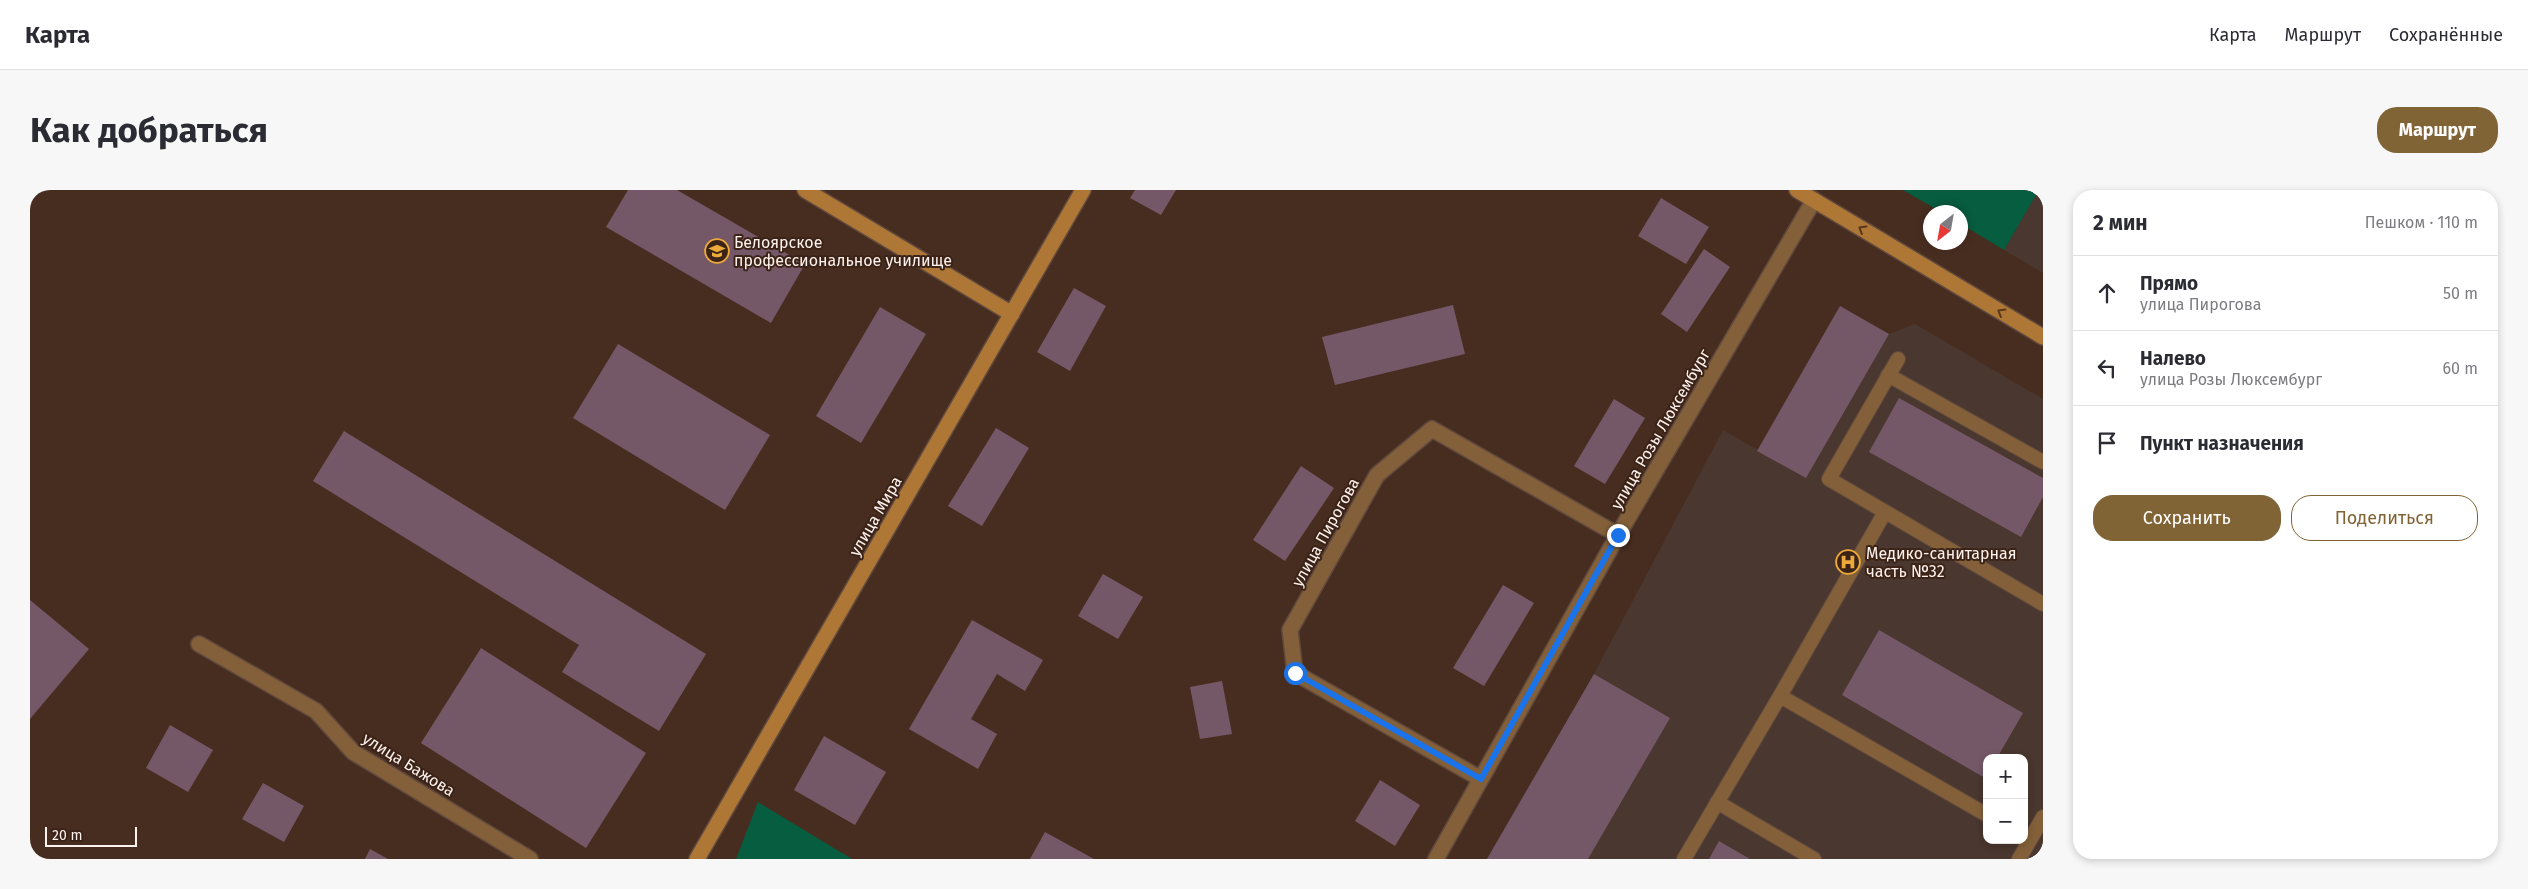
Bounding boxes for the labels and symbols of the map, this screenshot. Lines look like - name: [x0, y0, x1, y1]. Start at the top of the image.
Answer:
- north arrow: [1923, 205, 1968, 250]
- one-way arrow: [1858, 225, 1867, 235]
- place label: Белоярское профессиональное училище: [734, 233, 952, 270]
- school or university icon: Белоярское профессиональное училище: [704, 238, 730, 264]
- one-way arrow: [1998, 309, 2007, 319]
- street label: улица Розы Люксембург: [1607, 346, 1714, 513]
- street label: улица Мира: [845, 473, 906, 560]
- street label: улица Пирогова: [1288, 475, 1363, 590]
- route end: [1607, 524, 1630, 547]
- place label: Медико-санитарная часть №32: [1866, 544, 2017, 581]
- hospital icon: Медико-санитарная часть №32: [1835, 549, 1861, 575]
- route start: [1284, 662, 1307, 685]
- street label: улица Бажова: [359, 729, 458, 800]
- scale bar: [45, 824, 138, 847]

